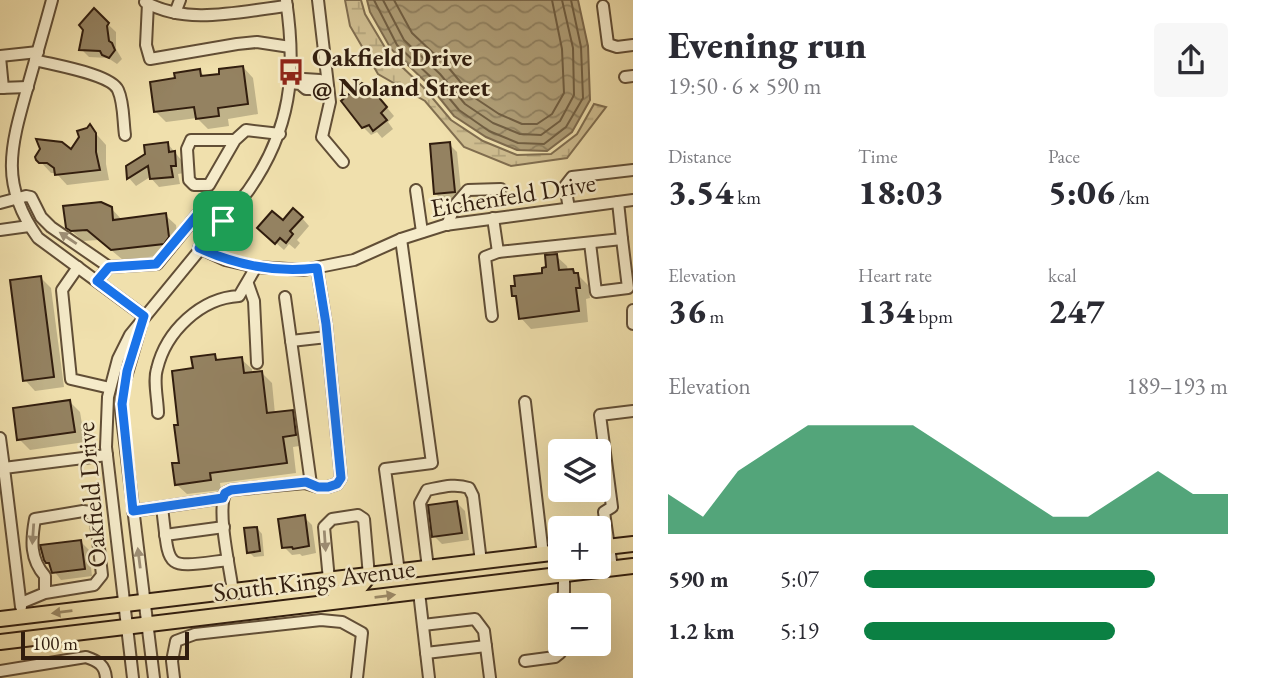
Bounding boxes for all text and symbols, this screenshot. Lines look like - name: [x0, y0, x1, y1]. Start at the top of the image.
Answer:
- text: Evening run: [668, 20, 866, 69]
- button: share: [1154, 23, 1228, 97]
- place label: Oakfield Drive @ Noland Street: [312, 40, 490, 104]
- bus stop icon: Oakfield Drive @ Noland Street: [276, 57, 306, 87]
- text: 19:50 · 6 × 590 m: [668, 71, 821, 101]
- text: Distance: [668, 144, 731, 169]
- text: Time: [858, 144, 898, 169]
- text: Pace: [1048, 144, 1080, 169]
- street label: Eichenfeld Drive: [428, 165, 598, 225]
- text: 3.54: [668, 169, 734, 214]
- text: 18:03: [858, 169, 944, 214]
- text: 5:06: [1048, 169, 1115, 214]
- text: km: [734, 185, 761, 210]
- text: /km: [1115, 185, 1150, 210]
- pin: [193, 191, 253, 251]
- icon: arrive: [204, 202, 242, 240]
- one-way arrow: [59, 231, 77, 245]
- text: Elevation: [668, 263, 736, 288]
- text: Heart rate: [858, 263, 932, 288]
- text: kcal: [1048, 263, 1077, 288]
- text: 36: [668, 288, 706, 333]
- text: 134: [858, 288, 915, 333]
- text: 247: [1048, 288, 1105, 333]
- text: m: [706, 304, 724, 329]
- text: bpm: [915, 304, 953, 329]
- text: Elevation: [668, 371, 751, 401]
- text: 189–193 m: [1127, 371, 1228, 401]
- street label: Oakfield Drive: [68, 421, 114, 569]
- map controls: [548, 439, 611, 656]
- button: layers: [548, 439, 611, 502]
- button: +: [548, 516, 611, 579]
- one-way arrow: [27, 523, 38, 545]
- one-way arrow: [320, 530, 331, 552]
- one-way arrow: [133, 547, 144, 569]
- street label: South Kings Avenue: [211, 551, 417, 609]
- text: 590 m: [668, 564, 729, 594]
- text: 5:07: [780, 564, 819, 594]
- one-way arrow: [374, 591, 396, 602]
- button: −: [548, 593, 611, 656]
- one-way arrow: [51, 606, 73, 617]
- text: 1.2 km: [668, 616, 735, 646]
- text: 5:19: [780, 616, 819, 646]
- scale bar: [21, 629, 189, 661]
- text: 100 m: [32, 631, 78, 656]

